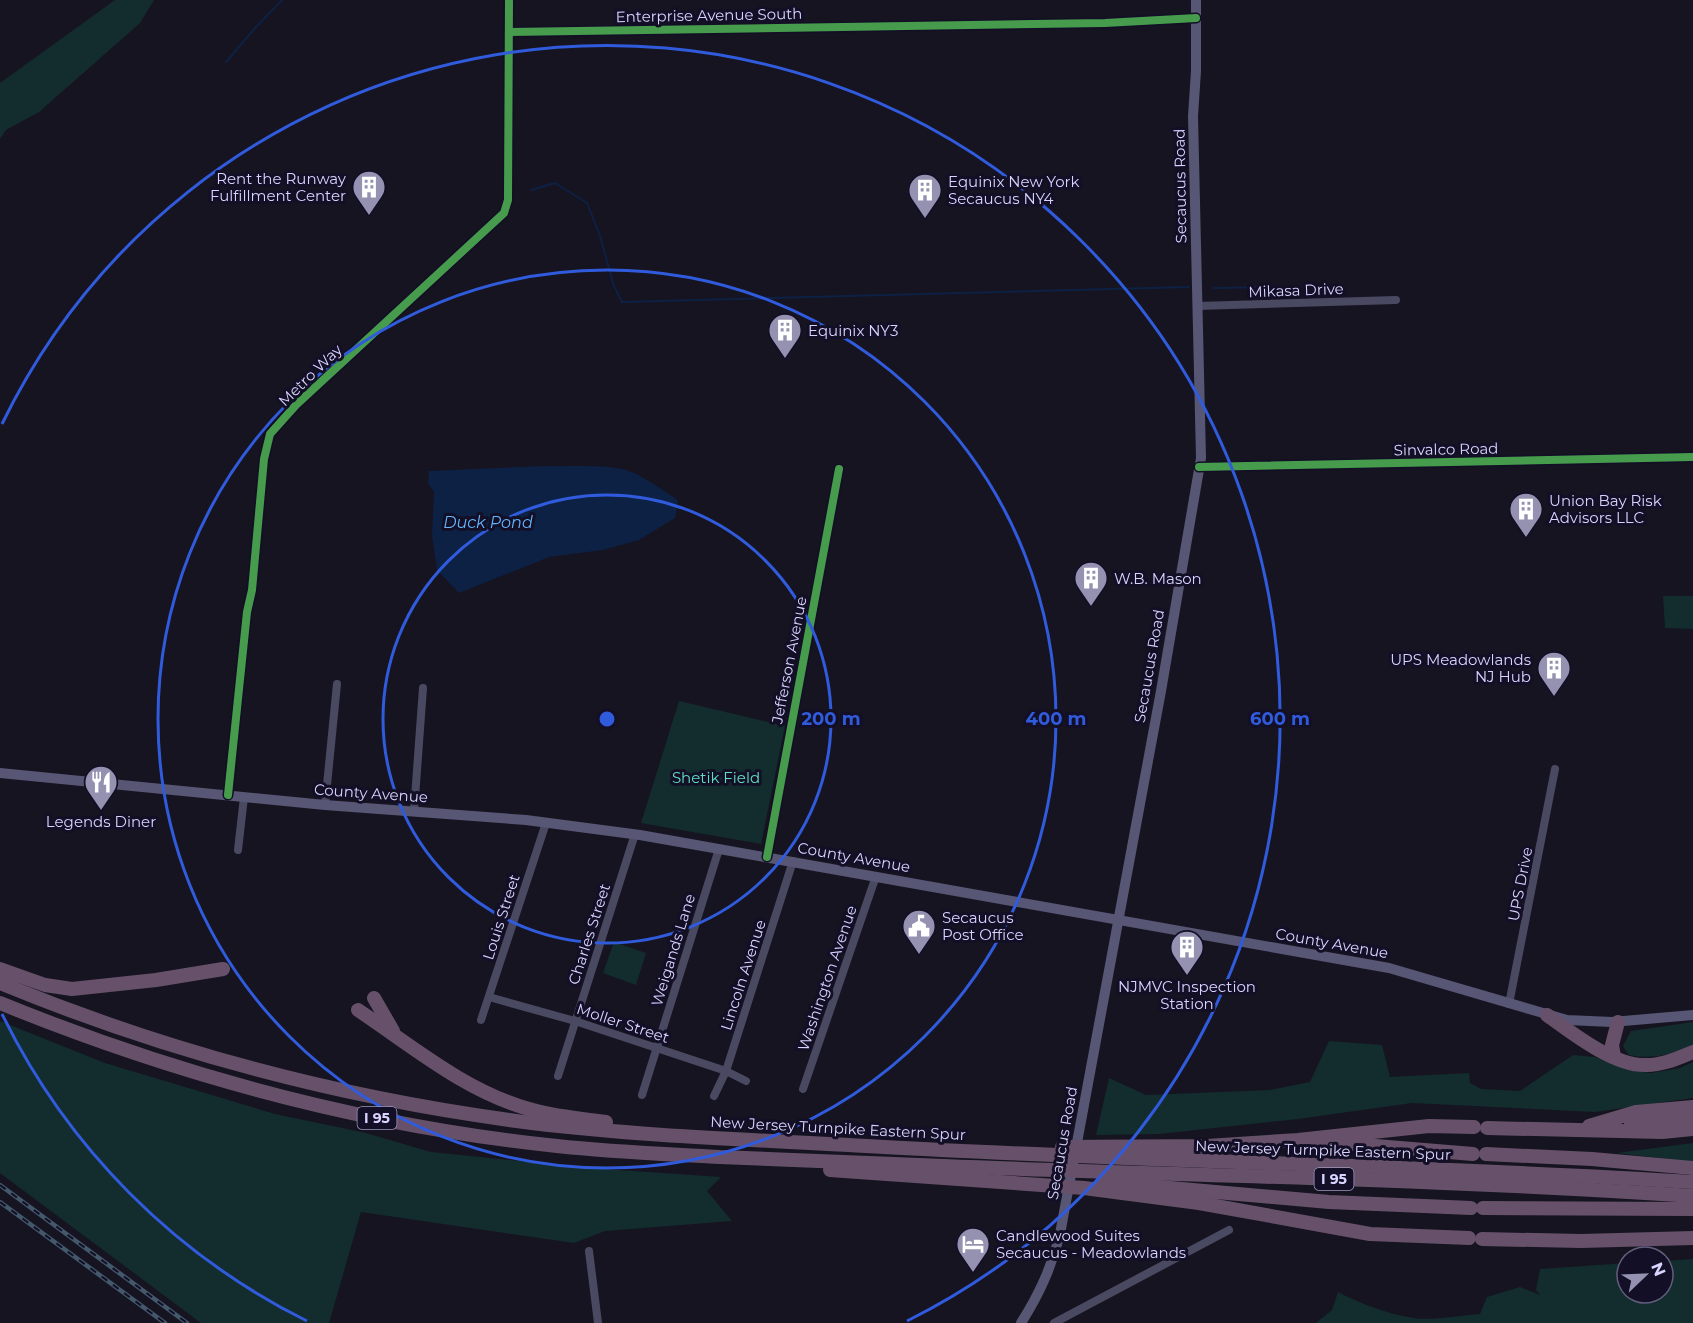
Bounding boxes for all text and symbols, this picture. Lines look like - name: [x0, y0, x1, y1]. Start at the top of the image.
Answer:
- street label: Enterprise Avenue South: [615, 4, 803, 26]
- street label: Secaucus Road: [1170, 129, 1190, 243]
- place label: Rent the Runway Fulfillment Center: [210, 169, 347, 205]
- building icon: Rent the Runway Fulfillment Center: [351, 169, 387, 216]
- building icon: Equinix New York Secaucus NY4: [907, 172, 943, 219]
- place label: Equinix New York Secaucus NY4: [948, 172, 1079, 208]
- street label: Mikasa Drive: [1248, 279, 1344, 301]
- building icon: Equinix NY3: [767, 312, 803, 359]
- place label: Equinix NY3: [808, 321, 898, 340]
- street label: Metro Way: [274, 339, 346, 410]
- street label: Sinvalco Road: [1393, 439, 1499, 459]
- building icon: Union Bay Risk Advisors LLC: [1508, 491, 1544, 538]
- place label: Union Bay Risk Advisors LLC: [1549, 491, 1662, 527]
- water label: Duck Pond: [443, 513, 533, 532]
- building icon: W.B. Mason: [1073, 560, 1109, 607]
- place label: W.B. Mason: [1114, 569, 1202, 588]
- street label: Jefferson Avenue: [767, 595, 811, 726]
- street label: Secaucus Road: [1130, 608, 1168, 724]
- place label: UPS Meadowlands NJ Hub: [1390, 650, 1531, 686]
- building icon: UPS Meadowlands NJ Hub: [1536, 650, 1572, 697]
- text: 200 m: [801, 708, 861, 730]
- text: 400 m: [1026, 708, 1086, 730]
- text: 600 m: [1250, 708, 1310, 730]
- centre of rings: [597, 709, 617, 729]
- restaurant icon: Legends Diner: [83, 764, 119, 811]
- park label: Shetik Field: [672, 768, 760, 787]
- street label: County Avenue: [313, 780, 429, 806]
- place label: Legends Diner: [46, 812, 156, 831]
- street label: County Avenue: [796, 838, 912, 876]
- street label: UPS Drive: [1504, 845, 1536, 923]
- street label: Louis Street: [478, 872, 524, 962]
- street label: Charles Street: [564, 881, 614, 987]
- street label: Weigands Lane: [647, 892, 699, 1008]
- street label: Washington Avenue: [793, 903, 861, 1053]
- public building icon: Secaucus Post Office: [901, 908, 937, 955]
- place label: Secaucus Post Office: [942, 908, 1024, 944]
- street label: Lincoln Avenue: [716, 917, 770, 1033]
- street label: County Avenue: [1274, 924, 1390, 962]
- building icon: NJMVC Inspection Station: [1169, 929, 1205, 976]
- place label: NJMVC Inspection Station: [1118, 977, 1256, 1013]
- street label: Moller Street: [574, 999, 672, 1047]
- street label: Secaucus Road: [1043, 1085, 1081, 1201]
- road number: I 95: [358, 1107, 397, 1129]
- street label: New Jersey Turnpike Eastern Spur: [710, 1112, 966, 1144]
- street label: New Jersey Turnpike Eastern Spur: [1195, 1136, 1451, 1164]
- road number: I 95: [1314, 1168, 1354, 1190]
- hotel icon: Candlewood Suites Secaucus - Meadowlands: [955, 1226, 991, 1273]
- place label: Candlewood Suites Secaucus - Meadowlands: [996, 1226, 1186, 1262]
- north arrow: [1615, 1245, 1675, 1305]
- text: N: [1647, 1260, 1670, 1279]

